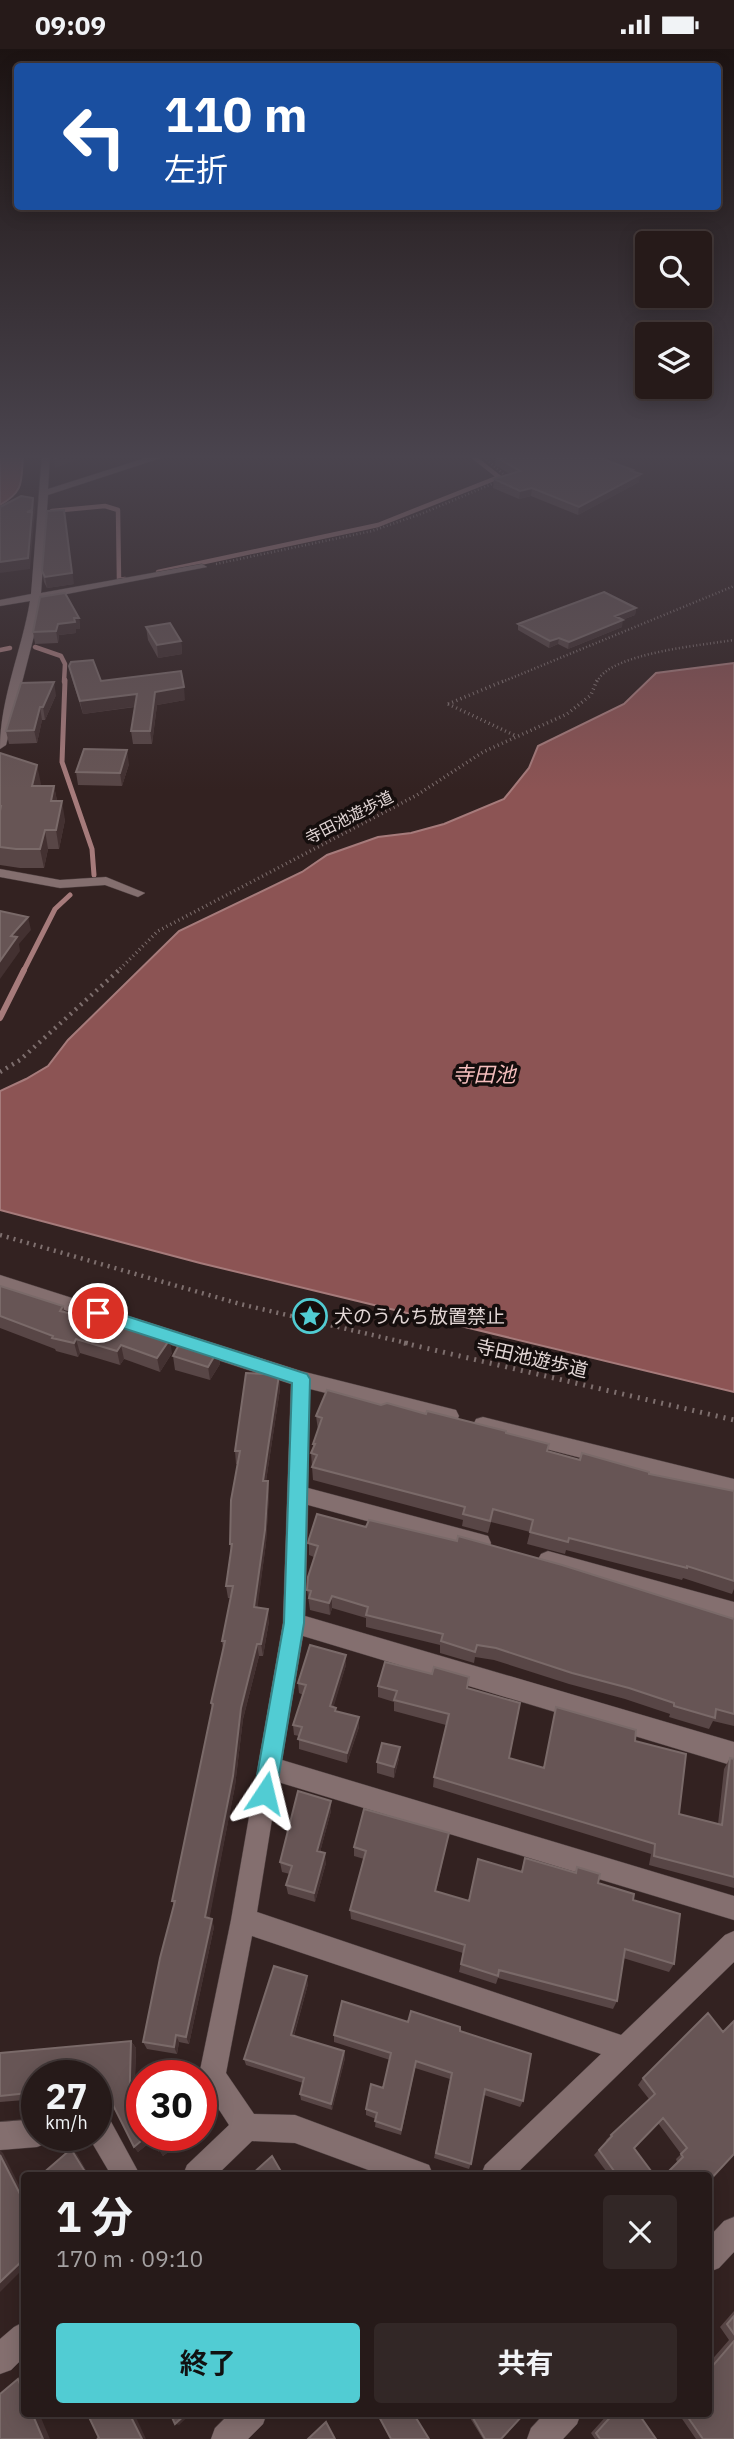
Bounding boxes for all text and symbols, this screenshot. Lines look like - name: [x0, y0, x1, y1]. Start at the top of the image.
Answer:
- text: 09:09: [35, 8, 106, 42]
- text: 110 m: [164, 82, 308, 145]
- icon: left: [49, 91, 140, 182]
- text: 左折: [164, 148, 228, 190]
- map controls: [635, 231, 712, 399]
- button: search: [635, 231, 712, 308]
- button: layers: [635, 322, 712, 399]
- street label: 寺田池遊歩道: [302, 786, 396, 848]
- water label: 寺田池: [453, 1060, 517, 1088]
- pin: [68, 1283, 128, 1343]
- icon: arrive: [79, 1294, 117, 1332]
- place icon: 犬のうんち放置禁止: [291, 1297, 329, 1335]
- place label: 犬のうんち放置禁止: [334, 1304, 505, 1328]
- street label: 寺田池遊歩道: [474, 1333, 590, 1383]
- position arrow: [228, 1756, 302, 1830]
- speed limit sign: 30: [126, 2060, 217, 2151]
- text: 27: [45, 2073, 88, 2119]
- text: km/h: [45, 2111, 88, 2134]
- text: 1 分: [56, 2189, 133, 2244]
- button: close: [603, 2195, 677, 2269]
- text: 170 m · 09:10: [56, 2243, 203, 2273]
- button: 終了: [56, 2323, 360, 2403]
- button: 共有: [374, 2323, 677, 2403]

